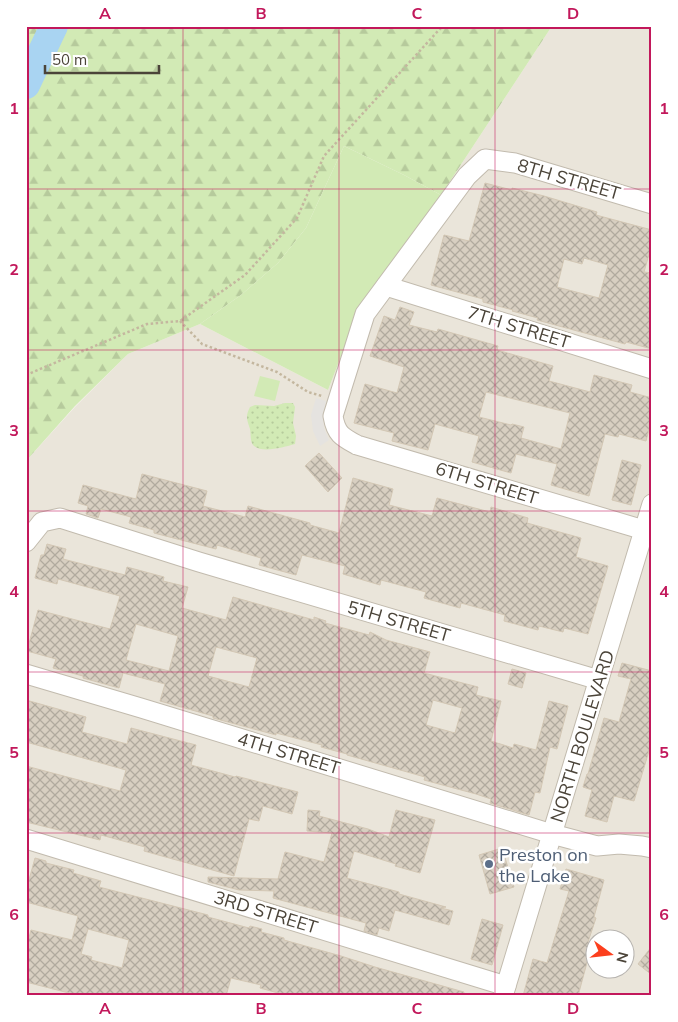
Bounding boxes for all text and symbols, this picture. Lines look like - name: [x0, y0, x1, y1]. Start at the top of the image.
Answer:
- text: A: [99, 3, 111, 23]
- text: B: [255, 3, 267, 23]
- text: C: [412, 3, 423, 23]
- text: D: [567, 3, 579, 23]
- scale bar: [45, 42, 159, 74]
- text: 50 m: [52, 50, 87, 69]
- text: 1: [9, 98, 19, 118]
- text: 1: [659, 98, 669, 118]
- street label: 8TH STREET: [515, 153, 623, 205]
- text: 2: [9, 259, 19, 279]
- text: 2: [659, 259, 669, 279]
- street label: 7TH STREET: [465, 300, 573, 354]
- text: 3: [9, 420, 19, 440]
- text: 3: [659, 420, 669, 440]
- street label: 6TH STREET: [433, 456, 541, 510]
- text: 4: [9, 581, 19, 601]
- text: 4: [659, 581, 669, 601]
- street label: 5TH STREET: [345, 595, 453, 647]
- street label: NORTH BOULEVARD: [545, 647, 619, 825]
- street label: 4TH STREET: [235, 726, 343, 780]
- text: 5: [9, 742, 19, 762]
- text: 5: [659, 742, 669, 762]
- place label: Preston on the Lake: [499, 843, 588, 887]
- marker: Preston on the Lake: [483, 858, 495, 870]
- street label: 3RD STREET: [211, 885, 321, 939]
- text: 6: [9, 904, 19, 924]
- text: 6: [659, 904, 669, 924]
- north arrow: [586, 930, 636, 980]
- text: N: [612, 950, 633, 965]
- text: A: [99, 998, 111, 1018]
- text: B: [255, 998, 267, 1018]
- text: C: [412, 998, 423, 1018]
- text: D: [567, 998, 579, 1018]

